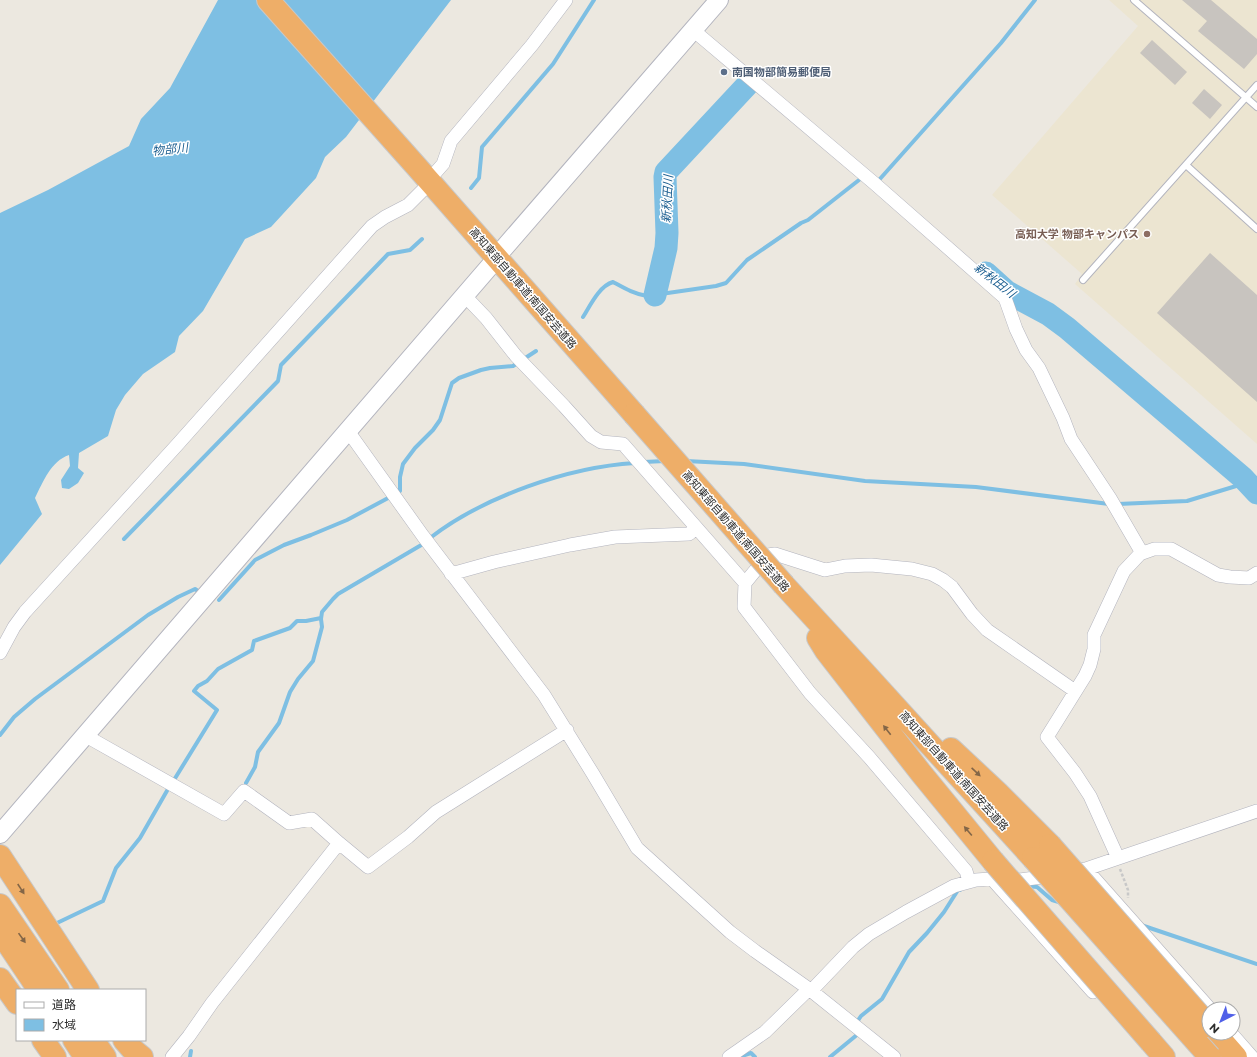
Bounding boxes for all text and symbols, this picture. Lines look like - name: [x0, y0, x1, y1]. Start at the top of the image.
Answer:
- place label: 南国物部簡易郵便局: [732, 65, 831, 79]
- marker: 南国物部簡易郵便局: [719, 67, 729, 77]
- water label: 物部川: [151, 139, 191, 158]
- water label: 新秋田川: [658, 173, 676, 223]
- street label: 高知東部自動車道;南国安芸道路: [466, 224, 580, 352]
- place label: 高知大学 物部キャンパス: [1015, 227, 1139, 241]
- marker: 高知大学 物部キャンパス: [1142, 229, 1152, 239]
- water label: 新秋田川: [971, 259, 1020, 302]
- street label: 高知東部自動車道;南国安芸道路: [679, 467, 793, 595]
- street label: 高知東部自動車道;南国安芸道路: [896, 708, 1012, 834]
- one-way arrow: [882, 724, 891, 735]
- one-way arrow: [971, 767, 981, 777]
- one-way arrow: [963, 826, 972, 837]
- one-way arrow: [18, 883, 25, 895]
- one-way arrow: [18, 932, 26, 943]
- legend: [16, 989, 146, 1041]
- text: 道路: [52, 997, 76, 1012]
- north arrow: [1201, 1001, 1241, 1041]
- text: 水域: [52, 1017, 76, 1032]
- text: N: [1206, 1020, 1222, 1037]

